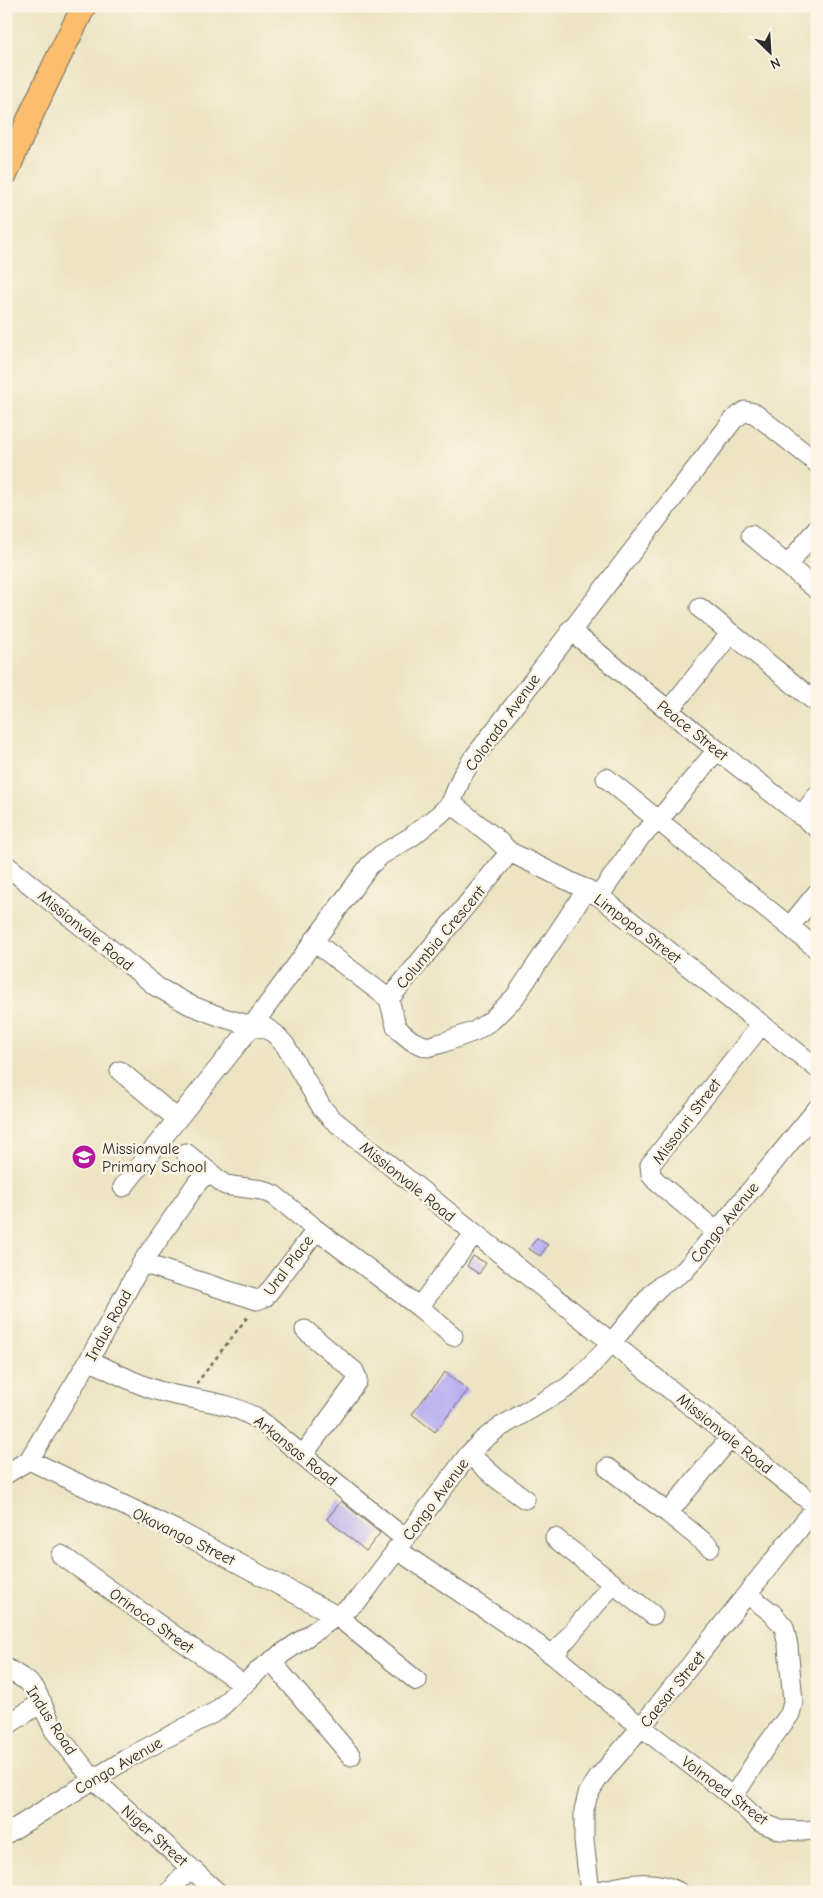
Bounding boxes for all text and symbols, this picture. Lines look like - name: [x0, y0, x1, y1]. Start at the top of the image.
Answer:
- north arrow: [746, 28, 796, 78]
- text: N: [768, 54, 783, 73]
- street label: Colorado Avenue: [462, 671, 544, 775]
- street label: Peace Street: [653, 697, 732, 765]
- street label: Columbia Crescent: [393, 882, 489, 993]
- street label: Missionvale Road: [34, 887, 137, 975]
- street label: Limpopo Street: [590, 890, 685, 968]
- street label: Missouri Street: [649, 1075, 725, 1168]
- street label: Missionvale Road: [356, 1138, 459, 1226]
- place label: Missionvale Primary School: [102, 1140, 207, 1176]
- school or university icon: Missionvale Primary School: [71, 1144, 97, 1170]
- street label: Congo Avenue: [687, 1179, 763, 1266]
- street label: Ural Place: [260, 1232, 317, 1299]
- street label: Indus Road: [82, 1287, 136, 1364]
- street label: Missionvale Road: [673, 1390, 776, 1478]
- street label: Arkansas Road: [250, 1412, 341, 1490]
- street label: Congo Avenue: [399, 1455, 473, 1544]
- street label: Okavango Street: [129, 1504, 238, 1570]
- street label: Orinoco Street: [106, 1584, 197, 1657]
- street label: Caesar Street: [637, 1648, 709, 1731]
- street label: Indus Road: [22, 1683, 80, 1758]
- street label: Congo Avenue: [71, 1734, 166, 1798]
- street label: Volmoed Street: [678, 1753, 771, 1829]
- street label: Niger Street: [118, 1801, 191, 1870]

